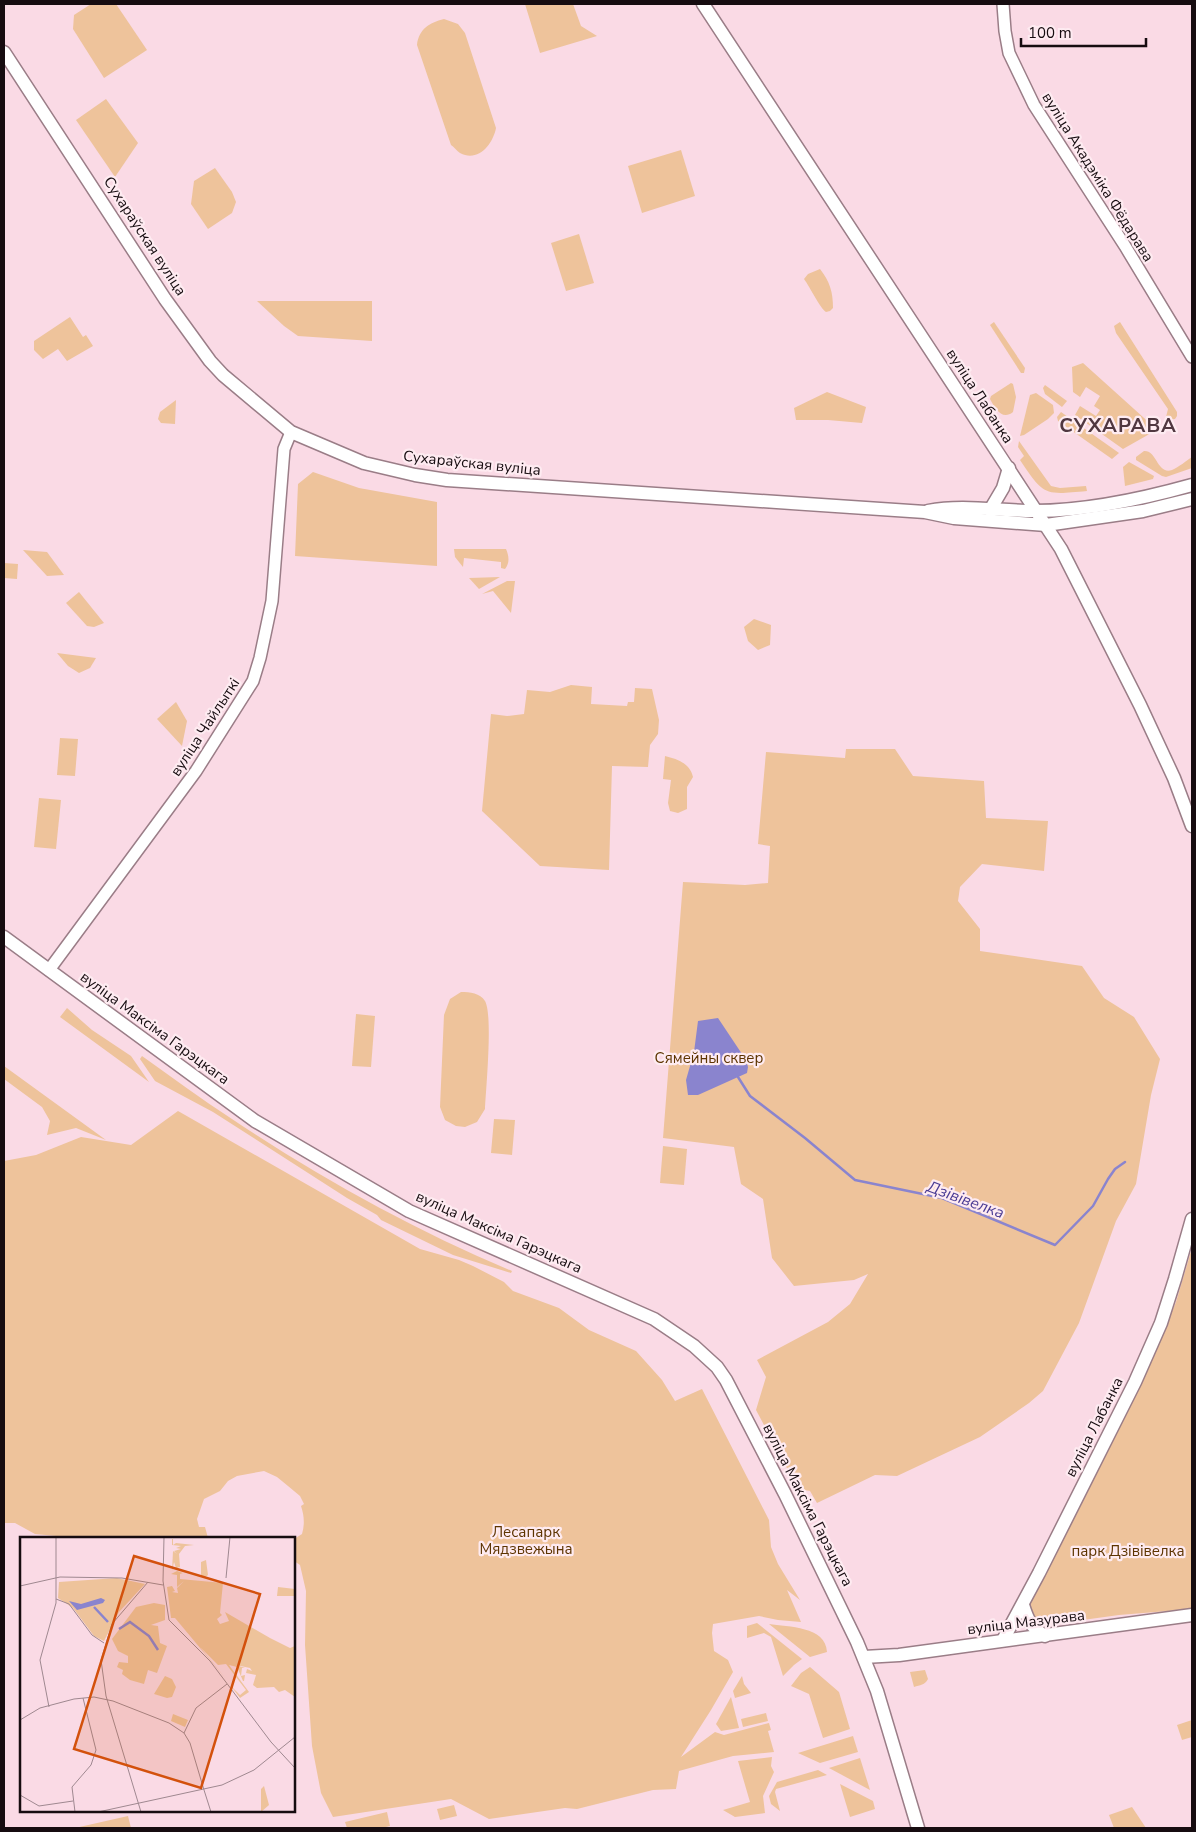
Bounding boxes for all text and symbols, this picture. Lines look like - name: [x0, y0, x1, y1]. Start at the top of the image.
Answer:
- scale bar: [1021, 15, 1146, 47]
- text: 100 m: [1028, 23, 1072, 43]
- street label: вуліца Акадэміка Фёдарава: [1038, 88, 1158, 266]
- street label: Сухараўская вуліца: [99, 173, 191, 299]
- street label: вуліца Лабанка: [942, 345, 1018, 447]
- district label: СУХАРАВА: [1059, 412, 1177, 439]
- street label: Сухараўская вуліца: [402, 446, 542, 480]
- street label: вуліца Чайлыткі: [166, 674, 244, 780]
- street label: вуліца Максіма Гарэцкага: [76, 967, 234, 1089]
- park label: Сямейны сквер: [655, 1048, 763, 1068]
- water label: Дзівівелка: [923, 1175, 1007, 1224]
- street label: вуліца Максіма Гарэцкага: [413, 1186, 585, 1278]
- street label: вуліца Лабанка: [1060, 1374, 1128, 1480]
- street label: вуліца Максіма Гарэцкага: [758, 1420, 858, 1590]
- park label: Лесапарк Мядзвежына: [479, 1522, 573, 1559]
- inset map: [20, 1537, 295, 1812]
- park label: парк Дзівівелка: [1072, 1541, 1185, 1561]
- street label: вуліца Мазурава: [966, 1605, 1086, 1639]

